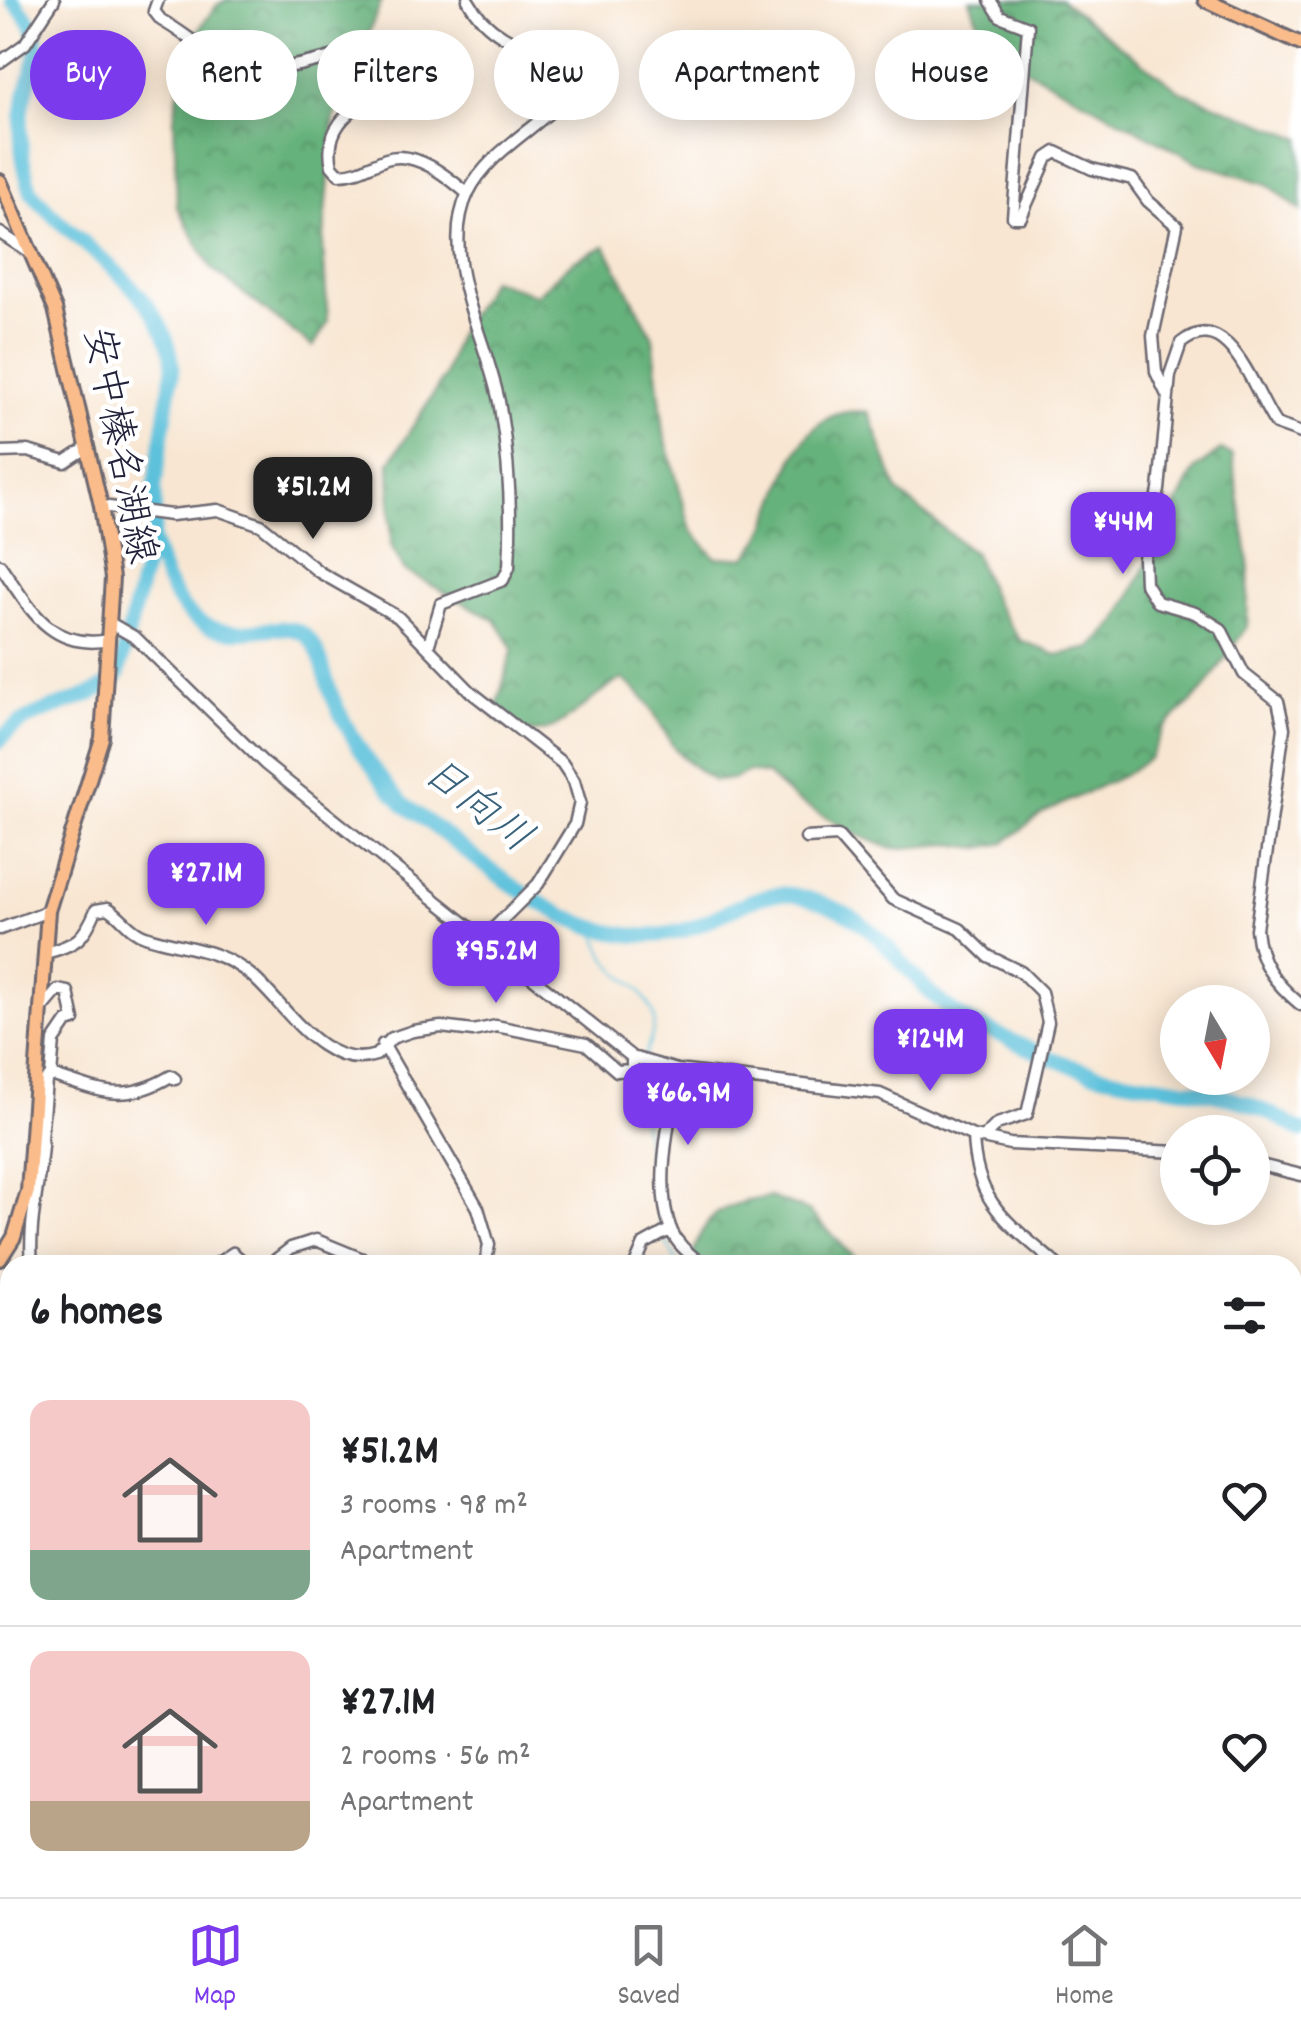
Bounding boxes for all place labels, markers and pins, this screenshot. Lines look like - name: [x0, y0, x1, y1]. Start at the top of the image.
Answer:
- pin: ¥51.2M: [232, 457, 394, 542]
- pin: ¥44M: [1064, 492, 1182, 577]
- pin: ¥27.1M: [125, 843, 287, 928]
- pin: ¥95.2M: [415, 921, 577, 1006]
- pin: ¥124M: [860, 1009, 1000, 1094]
- pin: ¥66.9M: [607, 1063, 769, 1148]

